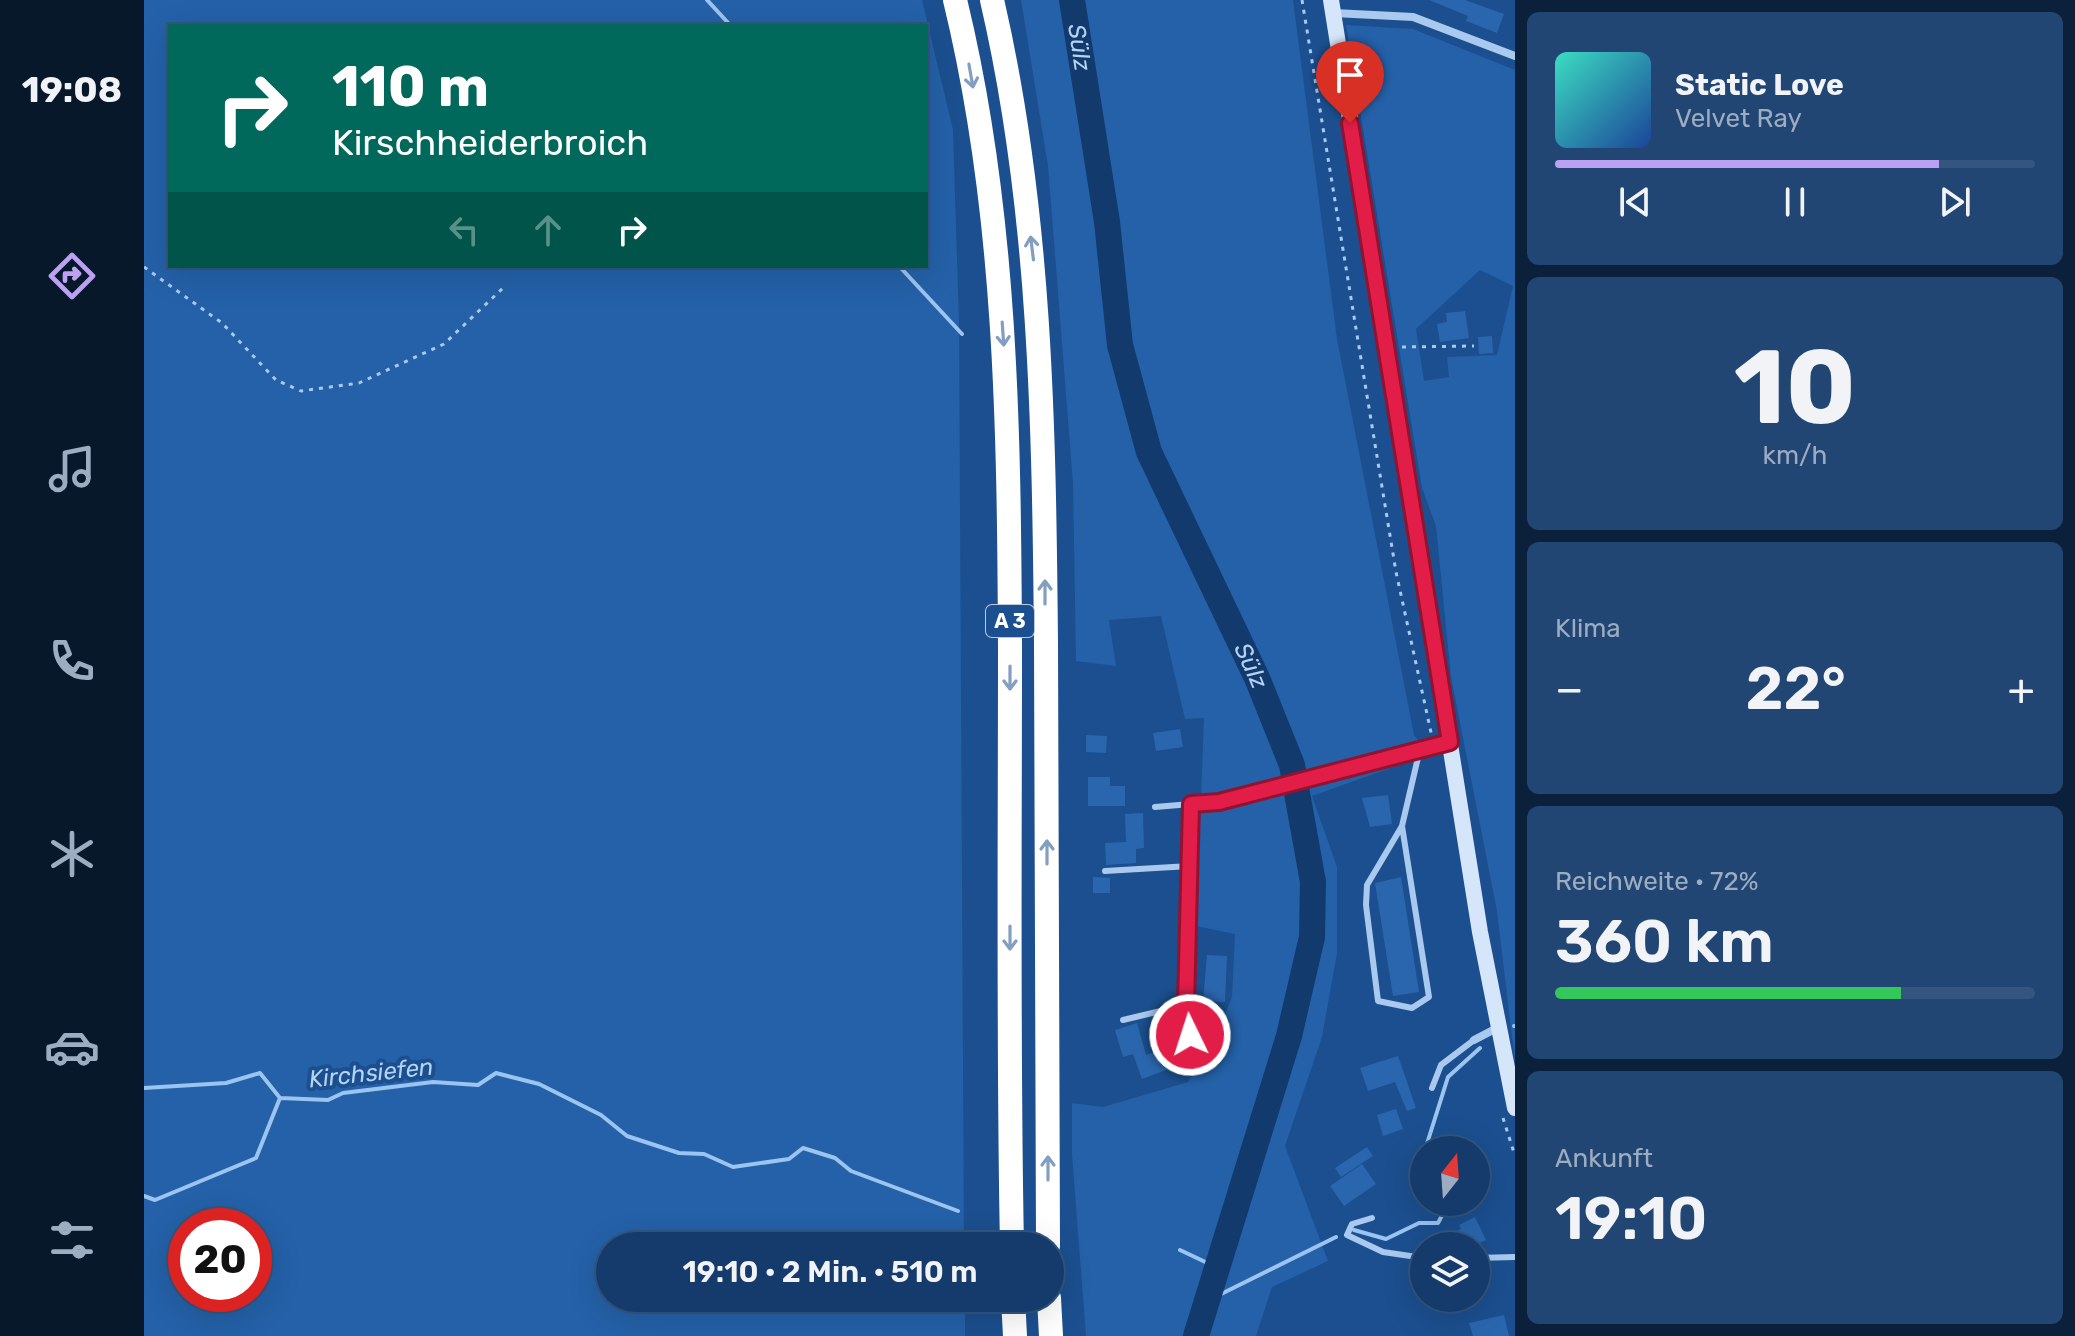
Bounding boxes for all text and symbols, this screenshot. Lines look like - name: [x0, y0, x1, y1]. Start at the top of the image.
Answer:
- water label: Sülz: [1062, 22, 1097, 73]
- pin: [1316, 41, 1384, 123]
- icon: arrive: [1328, 53, 1372, 97]
- text: 110 m: [332, 54, 489, 120]
- icon: right: [200, 56, 304, 160]
- one-way arrow: [964, 63, 979, 89]
- text: Static Love: [1675, 67, 1844, 103]
- text: 19:08: [22, 68, 122, 111]
- text: Velvet Ray: [1675, 103, 1802, 134]
- text: Kirschheiderbroich: [332, 121, 648, 164]
- icon: previous: [1613, 180, 1657, 224]
- icon: pause: [1773, 180, 1817, 224]
- icon: next: [1933, 180, 1977, 224]
- icon: left: [442, 208, 486, 252]
- icon: ahead: [526, 208, 570, 252]
- icon: right: [610, 208, 654, 252]
- one-way arrow: [1025, 236, 1040, 262]
- icon: directions: [44, 248, 100, 304]
- one-way arrow: [996, 320, 1011, 347]
- text: 10: [1734, 326, 1856, 449]
- text: km/h: [1763, 440, 1827, 471]
- icon: music: [44, 441, 100, 497]
- one-way arrow: [1037, 579, 1053, 606]
- road number: A 3: [986, 605, 1034, 637]
- text: Klima: [1555, 613, 1621, 644]
- icon: phone: [44, 633, 100, 689]
- water label: Sülz: [1228, 638, 1274, 692]
- text: 22°: [1745, 653, 1846, 724]
- text: −: [1555, 663, 1584, 715]
- text: +: [2008, 663, 2035, 715]
- one-way arrow: [1002, 664, 1018, 691]
- icon: climate: [44, 826, 100, 882]
- one-way arrow: [1039, 839, 1055, 866]
- text: Reichweite · 72%: [1555, 866, 1759, 897]
- text: 360 km: [1555, 906, 1774, 977]
- one-way arrow: [1002, 924, 1018, 951]
- position arrow: [1148, 993, 1232, 1077]
- icon: car: [44, 1019, 100, 1075]
- water label: Kirchsiefen: [307, 1053, 435, 1093]
- north arrow: [1410, 1136, 1490, 1216]
- map controls: [1410, 1136, 1490, 1312]
- text: Ankunft: [1555, 1143, 1653, 1174]
- one-way arrow: [1040, 1155, 1056, 1182]
- text: 19:10: [1555, 1183, 1707, 1254]
- speed limit sign: 20: [168, 1208, 272, 1312]
- icon: filters: [44, 1212, 100, 1268]
- button: layers: [1410, 1232, 1490, 1312]
- text: 19:10 · 2 Min. · 510 m: [682, 1254, 978, 1290]

